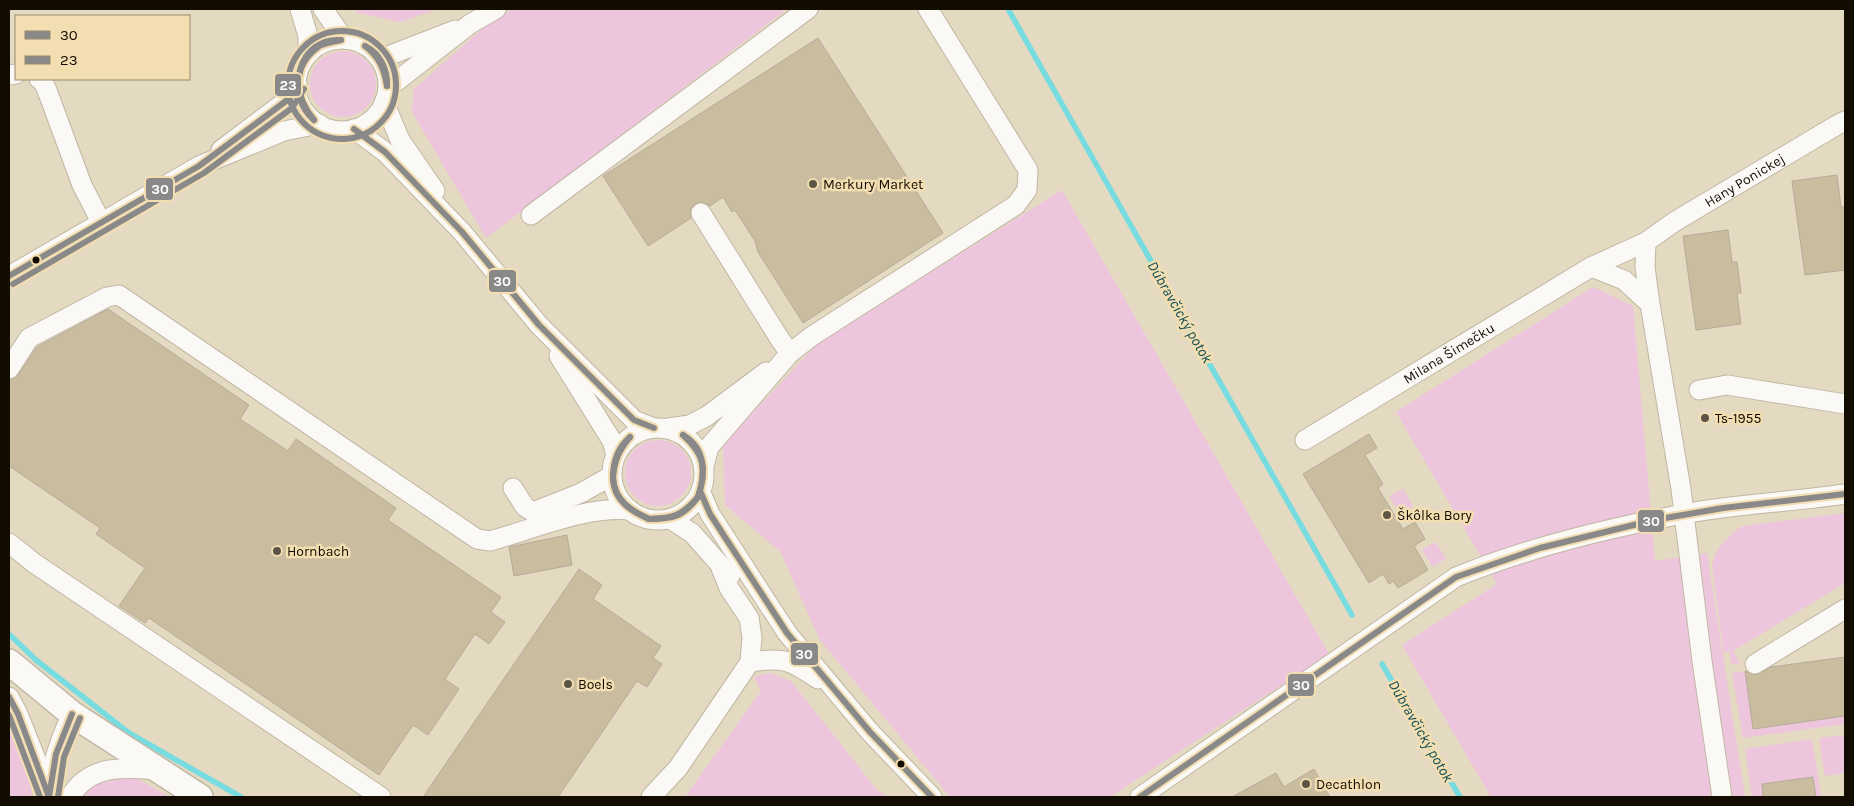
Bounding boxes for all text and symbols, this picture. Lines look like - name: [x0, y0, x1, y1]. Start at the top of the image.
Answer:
- legend: [15, 15, 190, 80]
- text: 30: [60, 26, 78, 44]
- text: 23: [60, 51, 78, 69]
- line badge: 23: [274, 73, 302, 97]
- text: 23: [279, 77, 297, 94]
- street label: Hany Ponickej: [1702, 150, 1788, 211]
- place label: Merkury Market: [823, 176, 923, 193]
- line badge: 30: [145, 177, 174, 201]
- marker: Merkury Market: [807, 178, 819, 190]
- text: 30: [151, 181, 169, 198]
- unlabelled marker: [31, 255, 41, 265]
- water label: Dúbravčický potok: [1143, 258, 1217, 367]
- line badge: 30: [488, 269, 517, 293]
- text: 30: [493, 273, 511, 290]
- street label: Milana Šimečku: [1400, 319, 1498, 388]
- place label: Ts-1955: [1715, 410, 1762, 427]
- marker: Ts-1955: [1699, 412, 1711, 424]
- place label: Škôlka Bory: [1397, 507, 1472, 524]
- marker: Škôlka Bory: [1381, 509, 1393, 521]
- line badge: 30: [1637, 509, 1665, 533]
- text: 30: [1642, 513, 1660, 530]
- place label: Hornbach: [287, 543, 349, 560]
- marker: Hornbach: [271, 545, 283, 557]
- line badge: 30: [790, 642, 819, 666]
- text: 30: [795, 646, 813, 663]
- line badge: 30: [1287, 673, 1315, 697]
- place label: Boels: [578, 676, 613, 693]
- text: 30: [1292, 677, 1310, 694]
- water label: Dúbravčický potok: [1384, 677, 1458, 786]
- marker: Boels: [562, 678, 574, 690]
- unlabelled marker: [896, 759, 906, 769]
- place label: Decathlon: [1316, 776, 1381, 793]
- marker: Decathlon: [1300, 778, 1312, 790]

